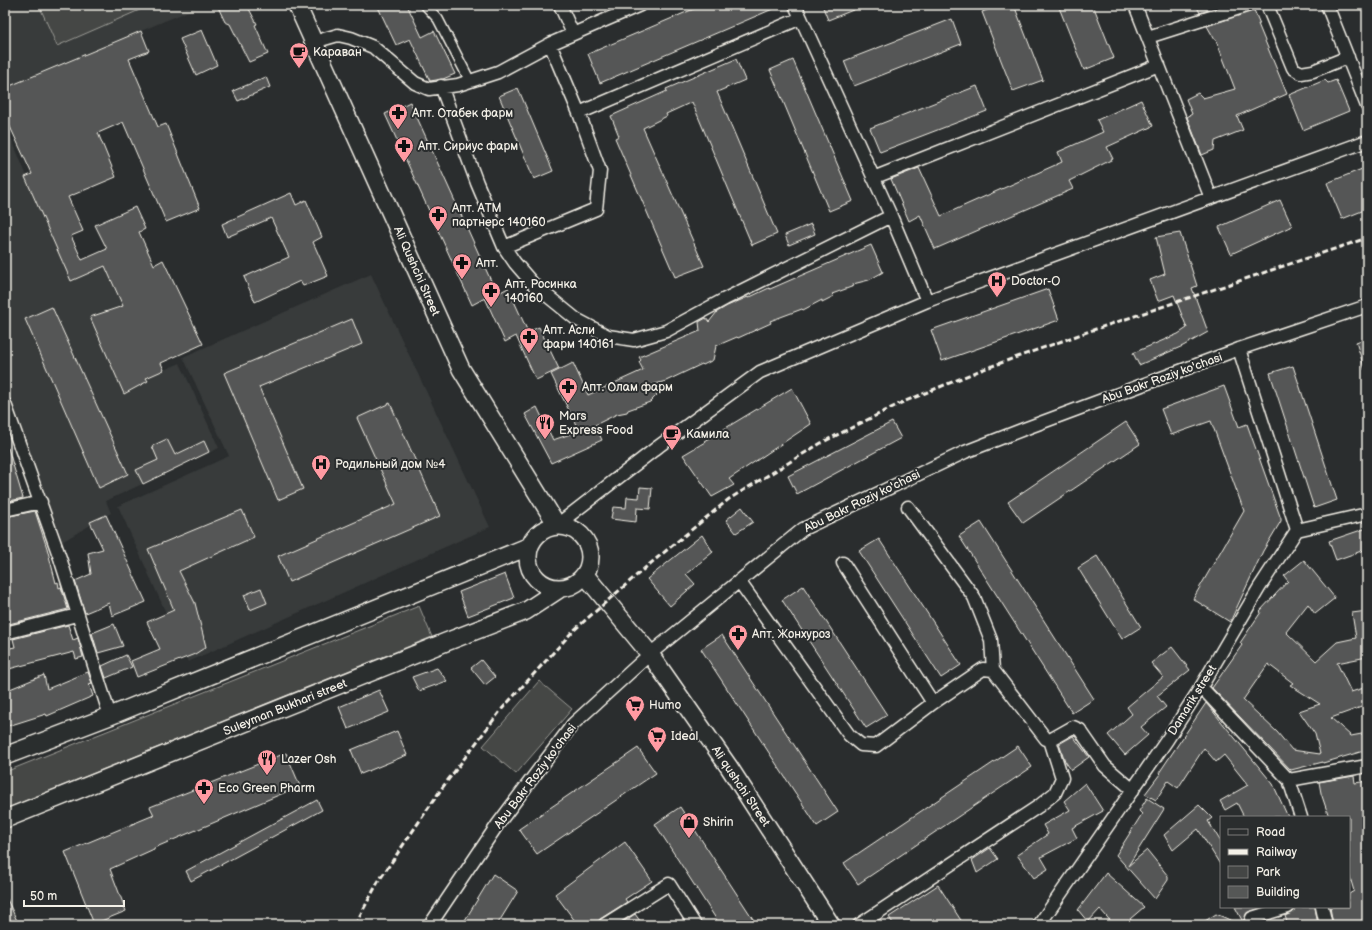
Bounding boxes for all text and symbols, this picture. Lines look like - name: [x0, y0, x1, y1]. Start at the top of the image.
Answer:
- cafe icon: Караван: [288, 41, 310, 69]
- place label: Караван: [313, 45, 362, 60]
- pharmacy icon: Апт. Отабек фарм: [387, 102, 409, 130]
- place label: Апт. Отабек фарм: [411, 106, 513, 121]
- pharmacy icon: Апт. Сириус фарм: [393, 135, 415, 163]
- place label: Апт. Сириус фарм: [417, 139, 518, 154]
- place label: Апт. АТМ партнерс 140160: [451, 201, 546, 230]
- pharmacy icon: Апт. АТМ партнерс 140160: [427, 204, 449, 232]
- street label: Ali Qushchi Street: [390, 224, 443, 319]
- pharmacy icon: Апт.: [451, 252, 473, 280]
- place label: Апт.: [475, 256, 498, 271]
- hospital icon: Doctor-O: [986, 270, 1008, 298]
- place label: Doctor-O: [1011, 274, 1060, 289]
- place label: Апт. Росинка 140160: [504, 277, 577, 306]
- pharmacy icon: Апт. Росинка 140160: [480, 280, 502, 308]
- place label: Апт. Асли фарм 140161: [542, 323, 614, 352]
- pharmacy icon: Апт. Асли фарм 140161: [518, 326, 540, 354]
- street label: Abu Bakr Roziy ko'chasi: [1100, 350, 1225, 407]
- pharmacy icon: Апт. Олам фарм: [557, 376, 579, 404]
- place label: Апт. Олам фарм: [581, 380, 673, 395]
- place label: Mars Express Food: [559, 409, 633, 438]
- restaurant icon: Mars Express Food: [534, 412, 556, 440]
- cafe icon: Камила: [661, 423, 683, 451]
- place label: Камила: [686, 427, 729, 442]
- hospital icon: Родильный дом №4: [310, 453, 332, 481]
- place label: Родильный дом №4: [335, 457, 446, 472]
- street label: Abu Bakr Roziy ko'chasi: [802, 467, 923, 536]
- pharmacy icon: Апт. Жонхуроз: [727, 623, 749, 651]
- place label: Апт. Жонхуроз: [751, 627, 831, 642]
- street label: Damarik street: [1165, 662, 1220, 738]
- street label: Suleyman Bukhari street: [221, 676, 349, 739]
- supermarket icon: Humo: [624, 694, 646, 722]
- place label: Humo: [649, 698, 681, 713]
- street label: Abu Bakr Roziy ko'chasi: [491, 721, 580, 832]
- supermarket icon: Ideal: [646, 725, 668, 753]
- place label: Ideal: [671, 729, 698, 744]
- street label: Ali qushchi Street: [708, 743, 773, 830]
- restaurant icon: Lazer Osh: [256, 748, 278, 776]
- place label: Lazer Osh: [281, 752, 337, 767]
- pharmacy icon: Eco Green Pharm: [193, 777, 215, 805]
- place label: Eco Green Pharm: [218, 781, 315, 796]
- shop icon: Shirin: [678, 811, 700, 839]
- place label: Shirin: [703, 815, 734, 830]
- legend: [1220, 816, 1350, 908]
- text: Road: [1256, 825, 1285, 840]
- text: Railway: [1256, 845, 1298, 860]
- text: Park: [1256, 865, 1280, 880]
- scale bar: [24, 882, 124, 908]
- text: Building: [1256, 885, 1300, 900]
- text: 50 m: [30, 889, 57, 904]

